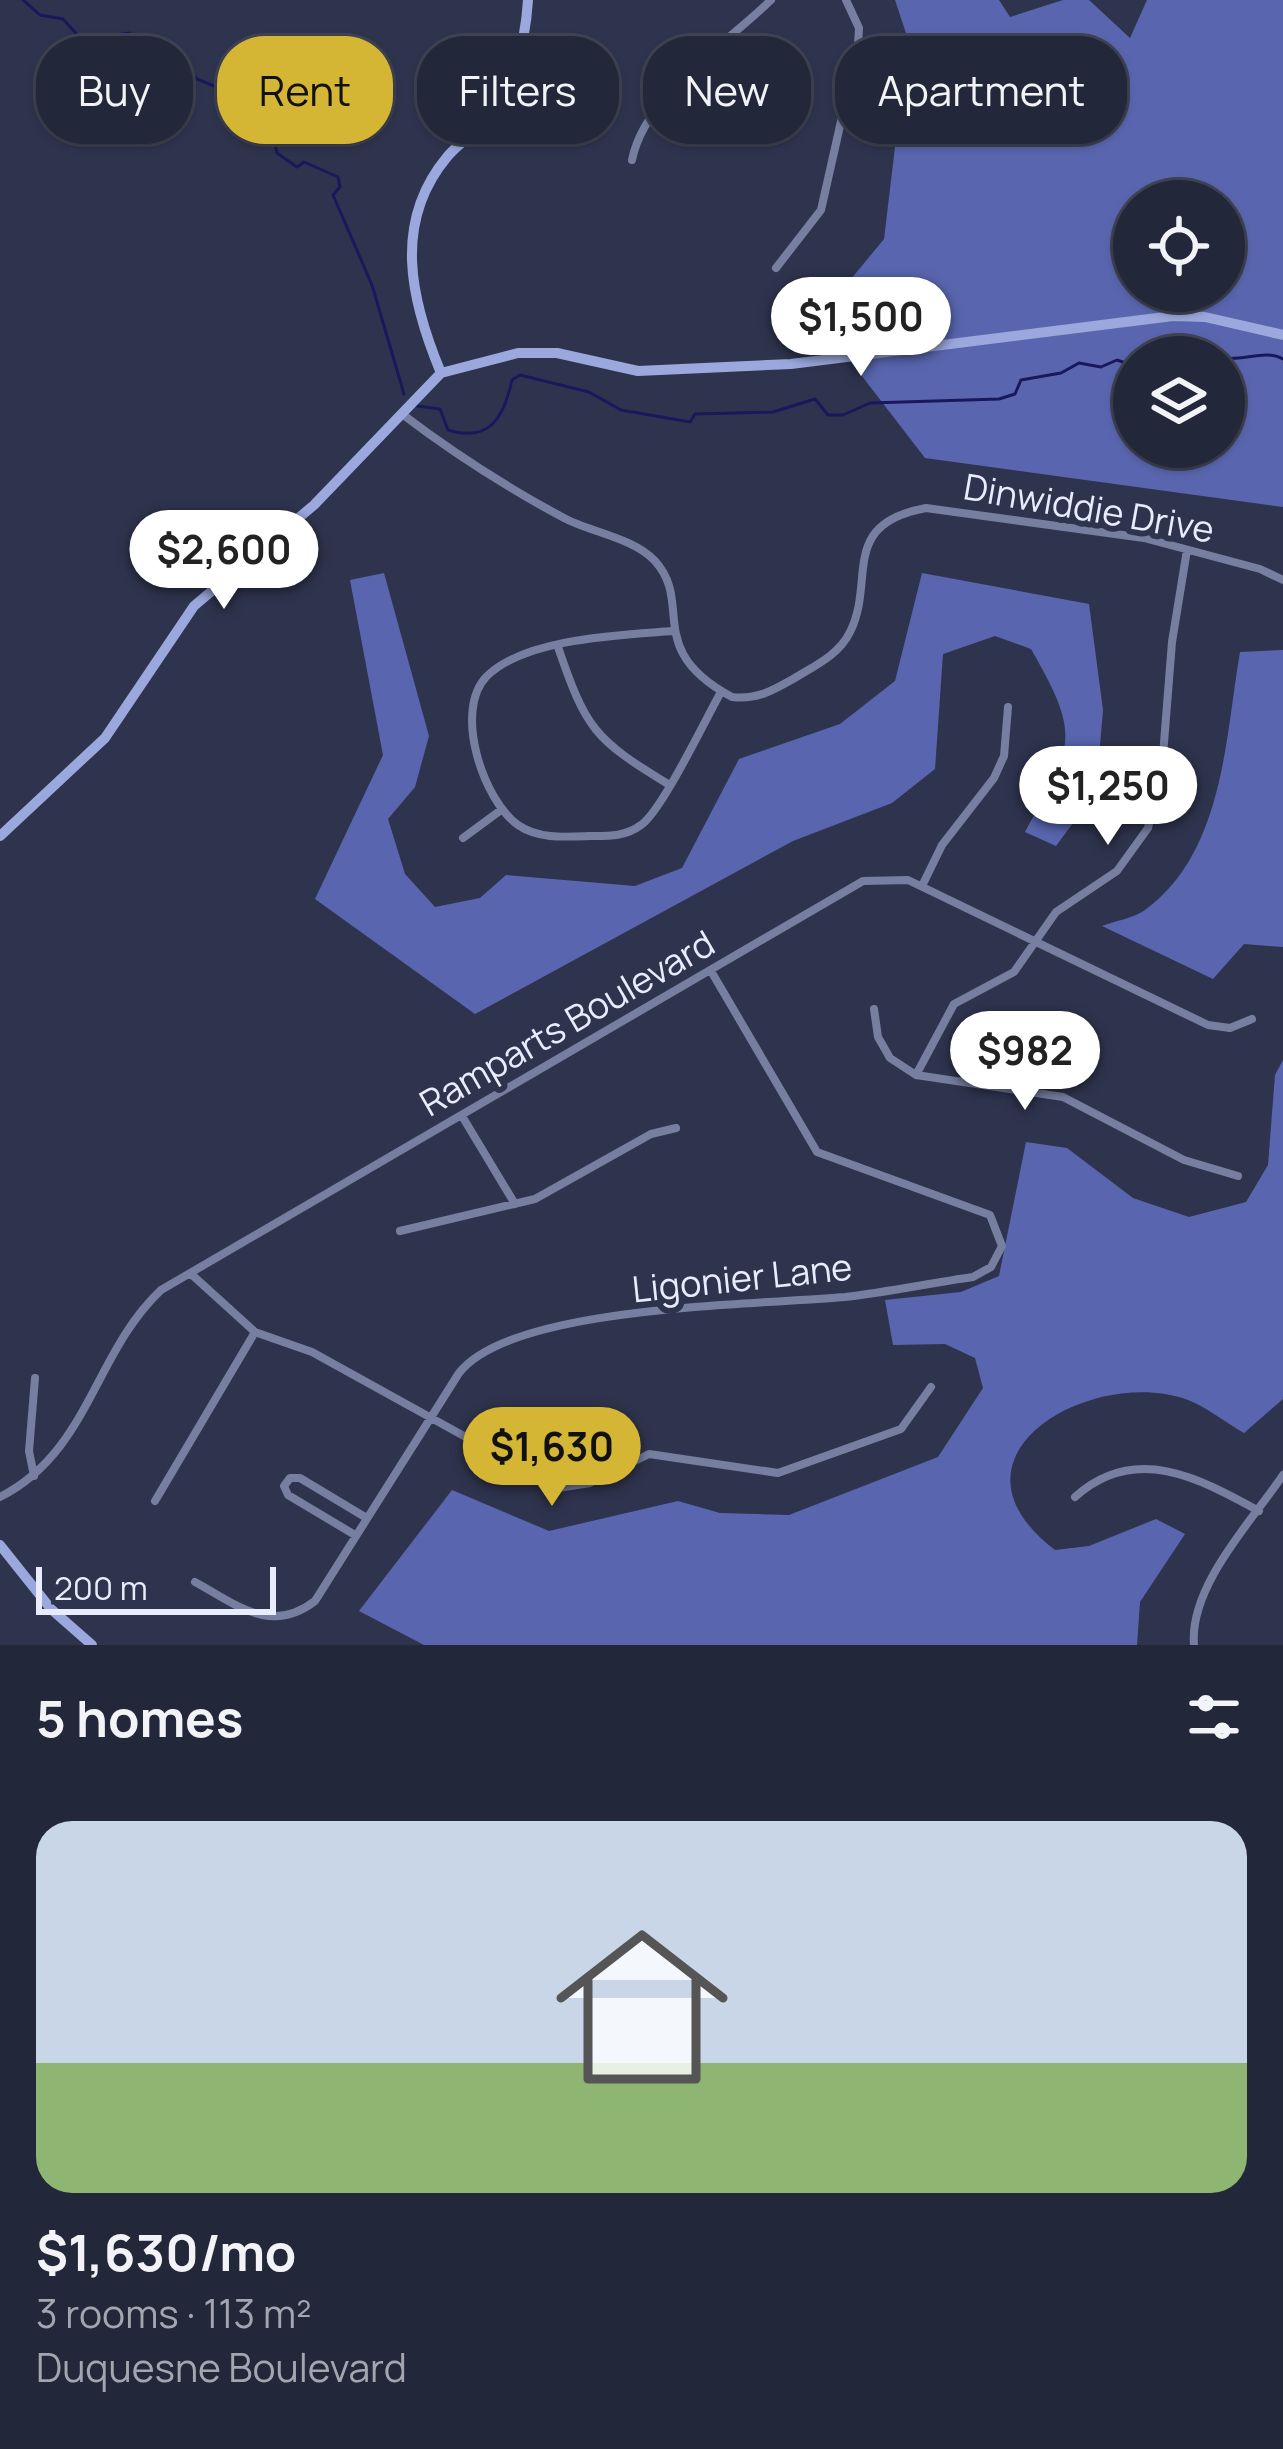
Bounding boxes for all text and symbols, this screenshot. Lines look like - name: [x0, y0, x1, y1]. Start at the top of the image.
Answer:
- chip: Buy: [36, 36, 193, 144]
- chip: Rent: [217, 36, 393, 144]
- chip: Filters: [417, 36, 619, 144]
- chip: New: [643, 36, 811, 144]
- chip: Apartment: [835, 36, 1127, 144]
- map controls: [1113, 180, 1245, 468]
- button: locate: [1113, 180, 1245, 312]
- pin: $1,500: [763, 277, 959, 379]
- text: $1,500: [798, 289, 924, 343]
- button: layers: [1113, 336, 1245, 468]
- street label: Dinwiddie Drive: [960, 461, 1218, 554]
- pin: $2,600: [126, 510, 322, 612]
- text: $2,600: [156, 522, 292, 576]
- pin: $1,250: [1010, 746, 1206, 848]
- text: $1,250: [1046, 758, 1170, 812]
- street label: Ramparts Boulevard: [410, 918, 723, 1127]
- pin: $982: [954, 1011, 1096, 1113]
- text: $982: [977, 1023, 1073, 1077]
- street label: Ligonier Lane: [629, 1242, 854, 1313]
- pin: $1,630: [454, 1407, 650, 1509]
- text: $1,630: [490, 1419, 614, 1473]
- scale bar: [36, 1561, 276, 1614]
- text: 200 m: [54, 1565, 148, 1610]
- text: 5 homes: [36, 1683, 243, 1752]
- icon: filters: [1181, 1684, 1247, 1750]
- icon: home: [534, 1899, 750, 2115]
- text: $1,630/mo: [36, 2217, 296, 2286]
- text: 3 rooms · 113 m²: [36, 2286, 312, 2340]
- text: Duquesne Boulevard: [36, 2340, 407, 2394]

